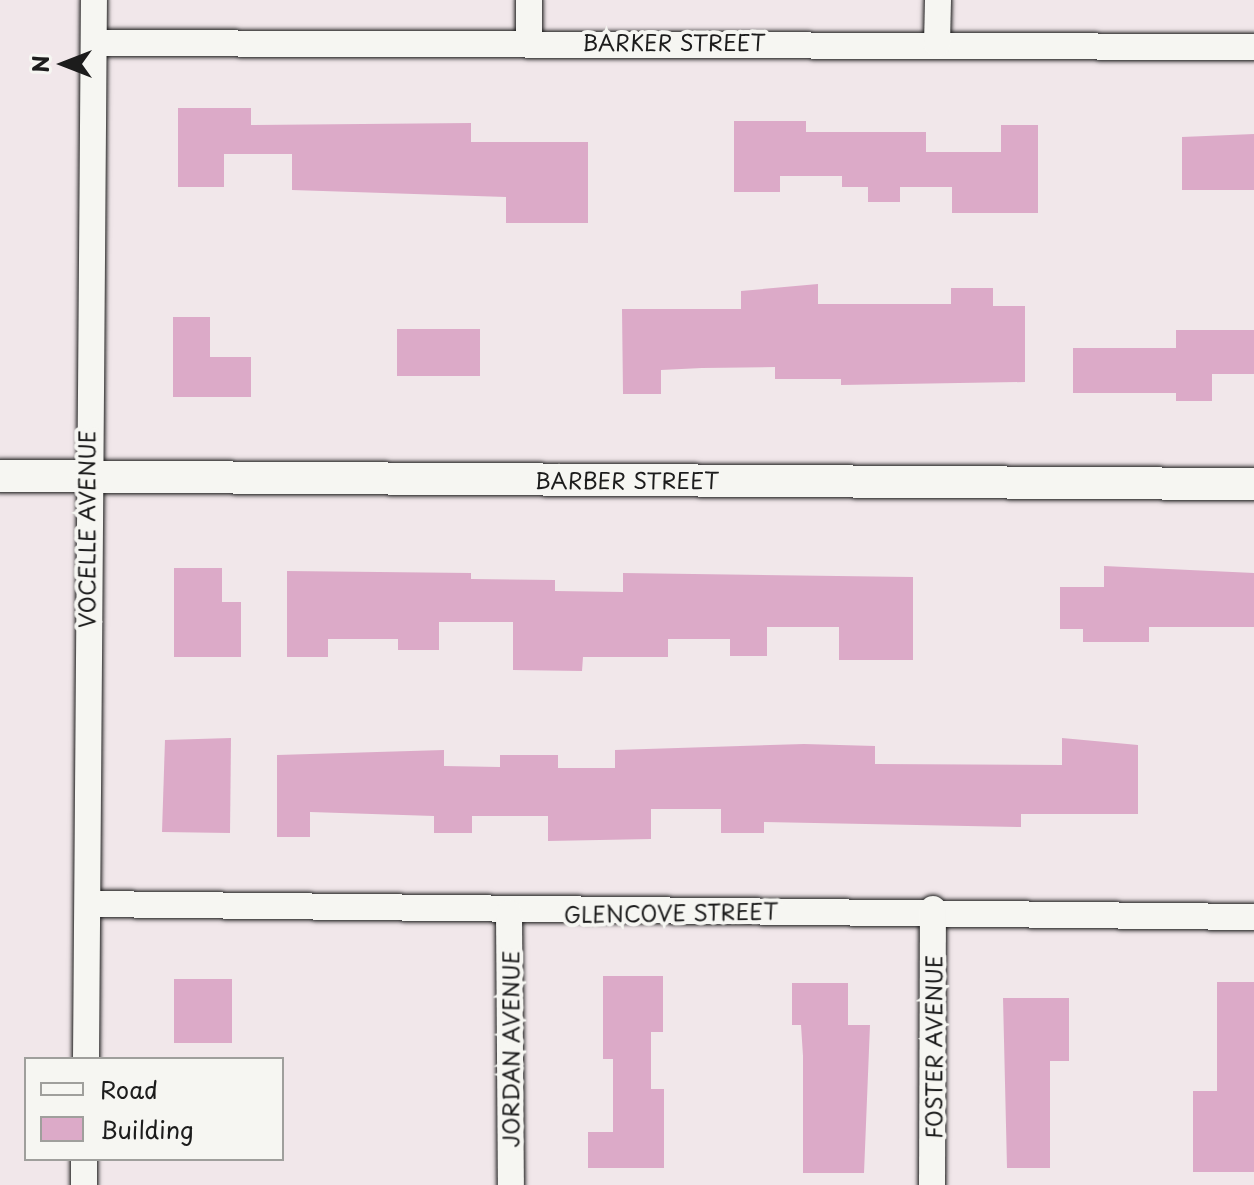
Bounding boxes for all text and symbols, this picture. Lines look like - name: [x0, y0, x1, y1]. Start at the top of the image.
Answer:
- north arrow: [24, 24, 104, 104]
- street label: BARKER STREET: [581, 29, 767, 55]
- text: N: [23, 55, 56, 73]
- street label: VOCELLE AVENUE: [73, 429, 99, 629]
- street label: BARBER STREET: [534, 467, 720, 493]
- street label: GLENCOVE STREET: [563, 897, 779, 927]
- street label: JORDAN AVENUE: [497, 952, 523, 1146]
- street label: FOSTER AVENUE: [920, 954, 946, 1140]
- legend: [24, 1057, 284, 1161]
- text: Road: [100, 1071, 158, 1107]
- text: Building: [100, 1111, 194, 1147]

